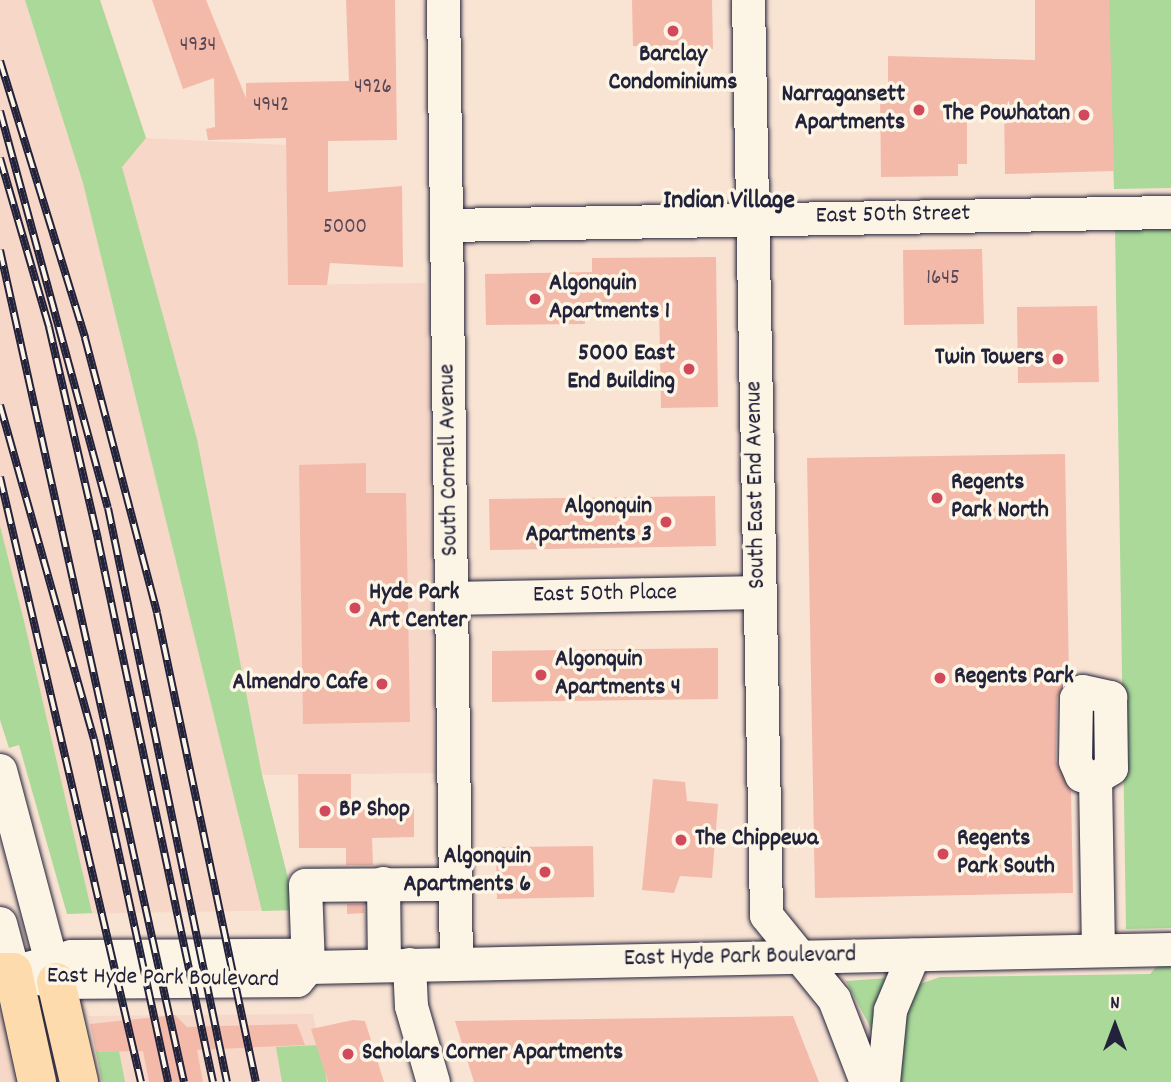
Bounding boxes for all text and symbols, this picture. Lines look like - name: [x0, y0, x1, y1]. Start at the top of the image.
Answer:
- marker: Barclay Condominiums: [665, 23, 681, 39]
- house number: 4934: [180, 33, 216, 59]
- place label: Barclay Condominiums: [609, 42, 737, 98]
- house number: 4926: [354, 75, 392, 101]
- place label: Narragansett Apartments: [782, 82, 905, 138]
- house number: 4942: [253, 93, 289, 119]
- place label: The Powhatan: [943, 101, 1070, 129]
- marker: Narragansett Apartments: [911, 102, 927, 118]
- marker: The Powhatan: [1076, 107, 1092, 123]
- district label: Indian Village: [663, 186, 795, 218]
- street label: East 50th Street: [816, 200, 970, 232]
- house number: 5000: [323, 215, 367, 241]
- house number: 1645: [926, 266, 960, 292]
- place label: Algonquin Apartments 1: [549, 271, 670, 327]
- marker: Algonquin Apartments 1: [527, 291, 543, 307]
- place label: 5000 East End Building: [567, 341, 675, 397]
- place label: Twin Towers: [935, 345, 1044, 373]
- marker: Twin Towers: [1050, 351, 1066, 367]
- marker: 5000 East End Building: [681, 361, 697, 377]
- street label: South Cornell Avenue: [434, 363, 466, 557]
- street label: South East End Avenue: [741, 381, 773, 589]
- place label: Regents Park North: [951, 470, 1049, 526]
- marker: Regents Park North: [929, 490, 945, 506]
- place label: Algonquin Apartments 3: [526, 494, 652, 550]
- marker: Algonquin Apartments 3: [658, 514, 674, 530]
- street label: East 50th Place: [533, 579, 677, 611]
- place label: Hyde Park Art Center: [369, 580, 467, 636]
- marker: Hyde Park Art Center: [347, 600, 363, 616]
- place label: Algonquin Apartments 4: [555, 647, 681, 703]
- place label: Regents Park: [954, 664, 1074, 692]
- marker: Algonquin Apartments 4: [533, 667, 549, 683]
- place label: Almendro Cafe: [233, 670, 368, 698]
- marker: Regents Park: [932, 670, 948, 686]
- marker: Almendro Cafe: [374, 676, 390, 692]
- place label: BP Shop: [339, 797, 410, 825]
- marker: BP Shop: [317, 803, 333, 819]
- place label: The Chippewa: [695, 826, 818, 854]
- place label: Regents Park South: [957, 826, 1055, 882]
- marker: The Chippewa: [673, 832, 689, 848]
- place label: Algonquin Apartments 6: [403, 844, 531, 900]
- marker: Regents Park South: [935, 846, 951, 862]
- marker: Algonquin Apartments 6: [537, 864, 553, 880]
- street label: East Hyde Park Boulevard: [624, 942, 856, 974]
- street label: East Hyde Park Boulevard: [47, 963, 279, 995]
- north arrow: [1080, 991, 1150, 1061]
- text: N: [1110, 991, 1120, 1018]
- place label: Scholars Corner Apartments: [362, 1040, 623, 1068]
- marker: Scholars Corner Apartments: [340, 1046, 356, 1062]

